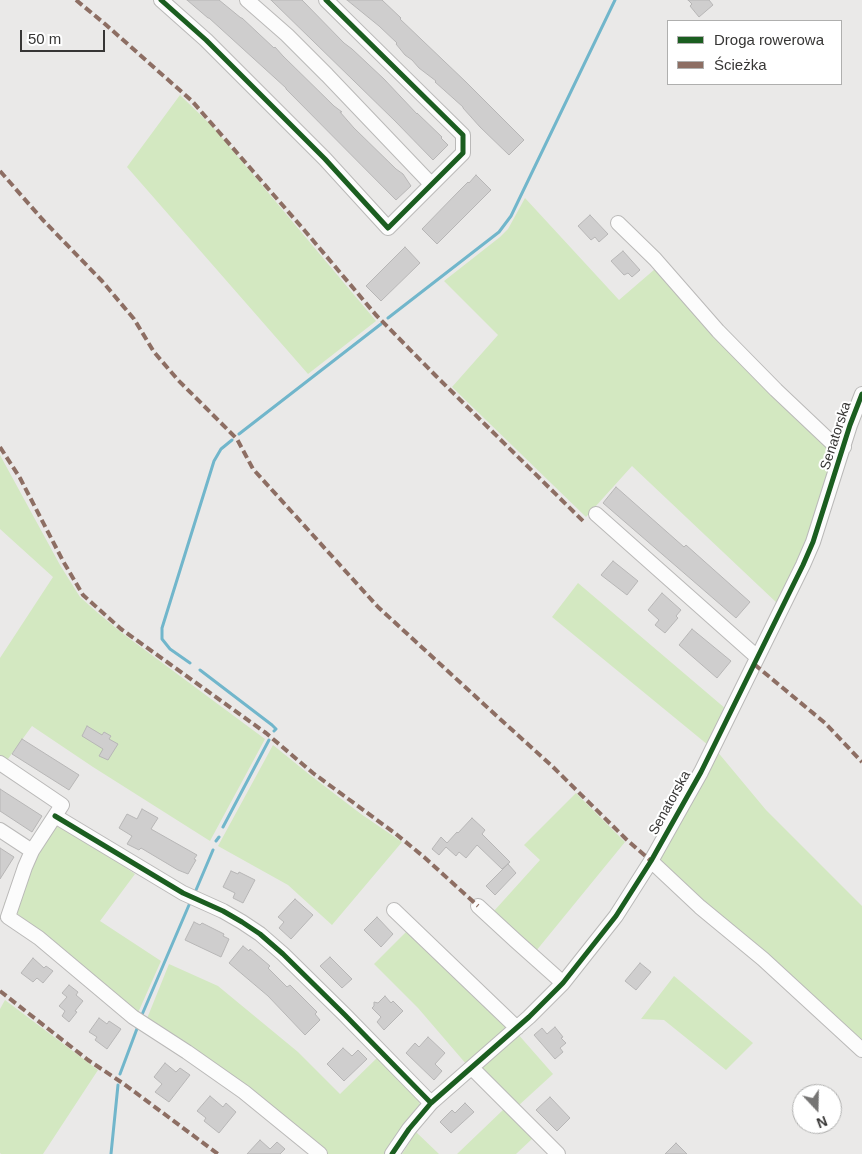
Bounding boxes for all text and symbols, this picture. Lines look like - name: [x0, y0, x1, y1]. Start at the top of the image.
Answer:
- scale bar: [22, 20, 108, 52]
- legend: [667, 20, 842, 85]
- text: 50 m: [28, 30, 61, 47]
- text: Droga rowerowa: [714, 31, 824, 48]
- text: Ścieżka: [714, 56, 767, 73]
- street label: Senatorska: [817, 400, 855, 472]
- street label: Senatorska: [645, 768, 695, 838]
- north arrow: [792, 1084, 842, 1134]
- text: N: [814, 1113, 830, 1131]

